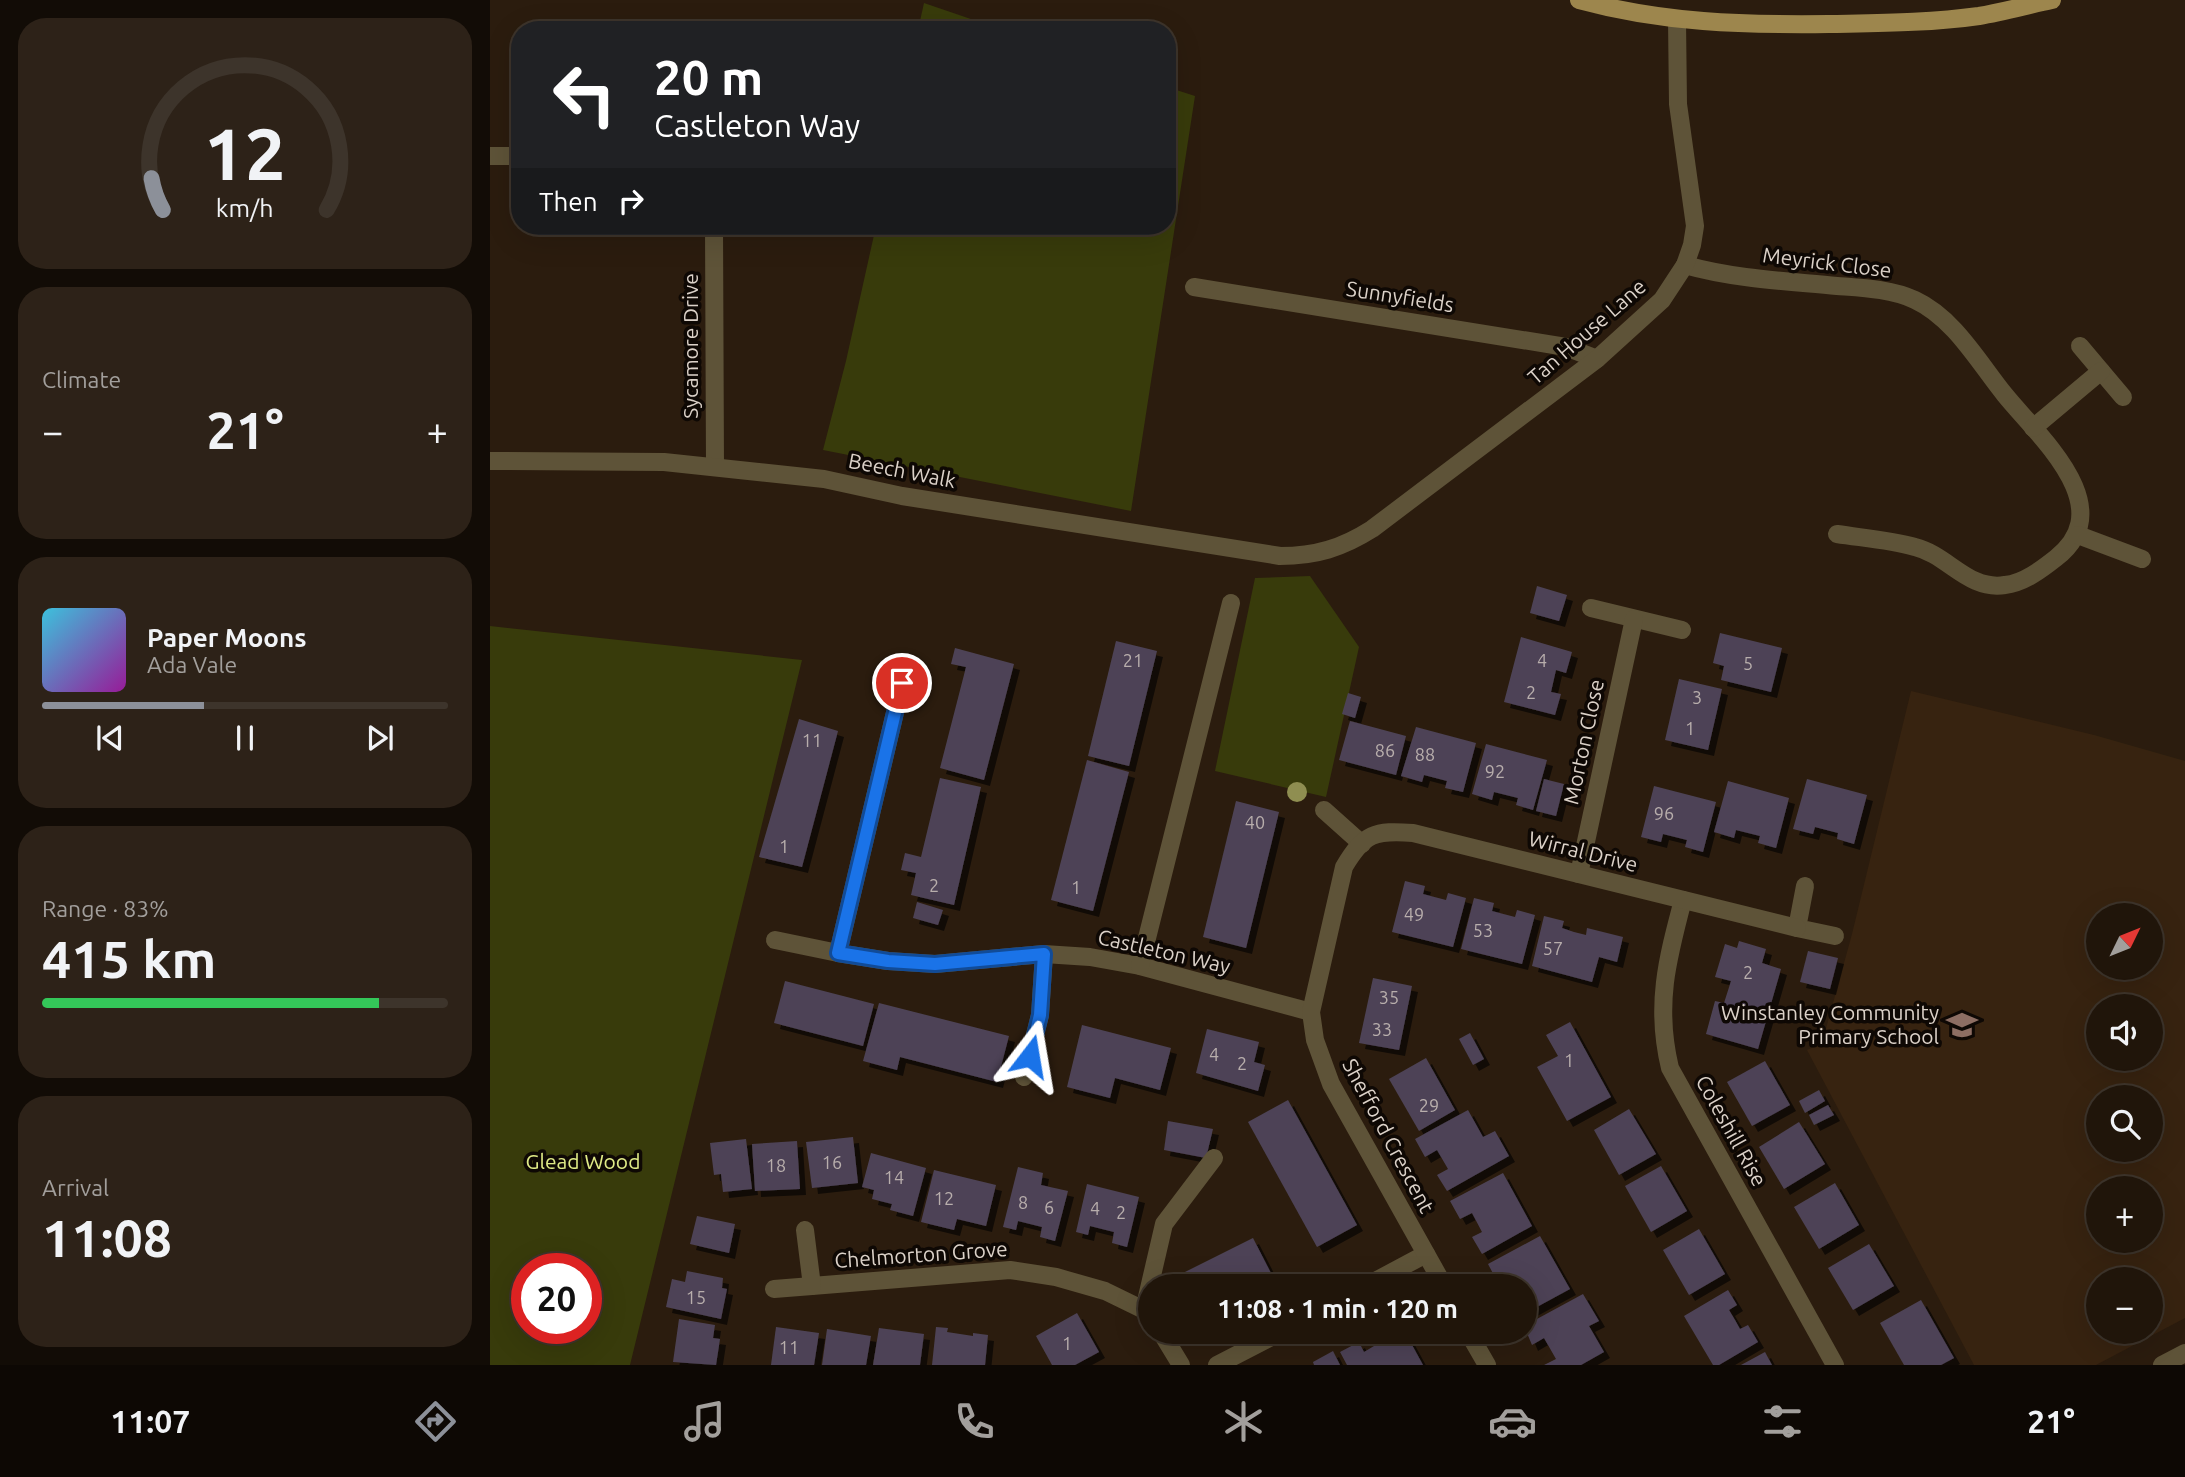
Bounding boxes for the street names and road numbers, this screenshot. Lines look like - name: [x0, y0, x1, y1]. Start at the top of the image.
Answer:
- street label: Meyrick Close: [1761, 242, 1893, 282]
- street label: Sycamore Drive: [678, 273, 702, 419]
- street label: Tan House Lane: [1523, 274, 1650, 389]
- street label: Sunnyfields: [1345, 276, 1456, 316]
- street label: Beech Walk: [846, 448, 958, 492]
- street label: Morton Close: [1558, 677, 1608, 806]
- street label: Wirral Drive: [1526, 826, 1640, 876]
- street label: Castleton Way: [1096, 924, 1233, 978]
- street label: Shefford Crescent: [1338, 1054, 1440, 1217]
- street label: Coleshill Rise: [1692, 1071, 1772, 1190]
- street label: Chelmorton Grove: [834, 1236, 1008, 1272]

